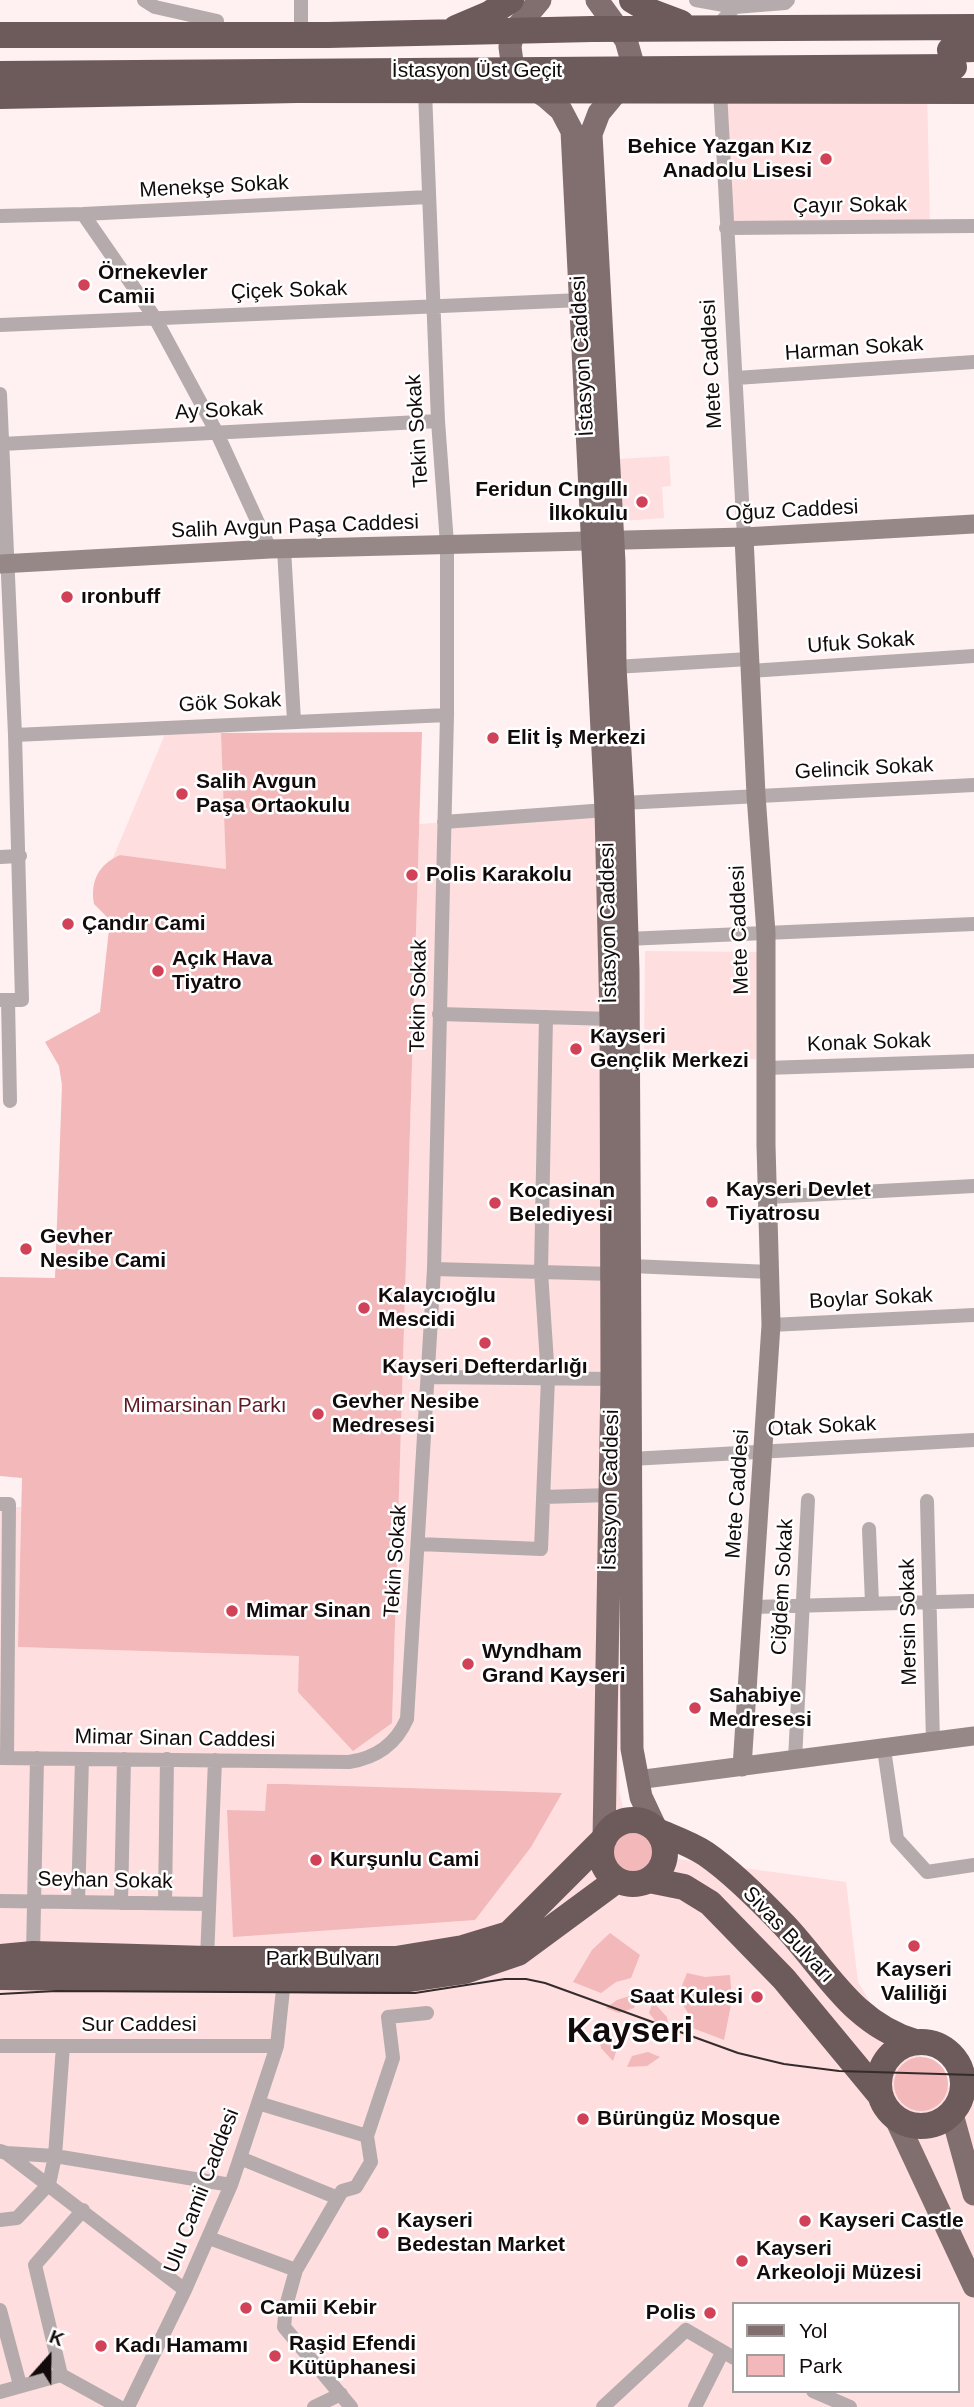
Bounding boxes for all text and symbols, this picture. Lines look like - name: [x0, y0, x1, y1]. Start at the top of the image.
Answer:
- street label: İstasyon Üst Geçit: [392, 58, 562, 84]
- place label: Behice Yazgan Kız Anadolu Lisesi: [628, 134, 812, 184]
- marker: Behice Yazgan Kız Anadolu Lisesi: [818, 151, 834, 167]
- street label: Menekşe Sokak: [139, 171, 289, 203]
- street label: Çayır Sokak: [793, 192, 907, 220]
- place label: Örnekevler Camii: [98, 260, 208, 310]
- street label: İstasyon Caddesi: [566, 275, 600, 437]
- street label: Çiçek Sokak: [230, 276, 348, 306]
- marker: Örnekevler Camii: [76, 277, 92, 293]
- street label: Mete Caddesi: [696, 299, 728, 429]
- street label: Harman Sokak: [784, 332, 924, 366]
- street label: Tekin Sokak: [401, 374, 435, 488]
- street label: Ay Sokak: [174, 396, 264, 426]
- place label: Feridun Cıngıllı İlkokulu: [475, 477, 628, 527]
- marker: Feridun Cıngıllı İlkokulu: [634, 494, 650, 510]
- street label: Oğuz Caddesi: [725, 495, 859, 527]
- street label: Salih Avgun Paşa Caddesi: [170, 510, 420, 544]
- place label: ıronbuff: [81, 584, 160, 610]
- marker: ıronbuff: [59, 589, 75, 605]
- street label: Ufuk Sokak: [807, 627, 915, 659]
- street label: Gök Sokak: [178, 688, 282, 718]
- place label: Elit İş Merkezi: [507, 725, 646, 751]
- marker: Elit İş Merkezi: [485, 730, 501, 746]
- street label: Gelincik Sokak: [794, 753, 934, 785]
- place label: Salih Avgun Paşa Ortaokulu: [196, 769, 350, 819]
- marker: Salih Avgun Paşa Ortaokulu: [174, 786, 190, 802]
- street label: İstasyon Caddesi: [595, 842, 623, 1004]
- place label: Polis Karakolu: [426, 862, 572, 888]
- street label: Mete Caddesi: [725, 865, 755, 995]
- marker: Polis Karakolu: [404, 867, 420, 883]
- place label: Çandır Cami: [82, 911, 206, 937]
- marker: Çandır Cami: [60, 916, 76, 932]
- street label: Tekin Sokak: [405, 939, 433, 1053]
- place label: Açık Hava Tiyatro: [172, 946, 272, 996]
- marker: Açık Hava Tiyatro: [150, 963, 166, 979]
- place label: Kayseri Gençlik Merkezi: [590, 1024, 749, 1074]
- street label: Konak Sokak: [807, 1028, 931, 1058]
- marker: Kayseri Gençlik Merkezi: [568, 1041, 584, 1057]
- place label: Kayseri Devlet Tiyatrosu: [726, 1177, 871, 1227]
- place label: Kocasinan Belediyesi: [509, 1178, 615, 1228]
- marker: Kayseri Devlet Tiyatrosu: [704, 1194, 720, 1210]
- marker: Kocasinan Belediyesi: [487, 1195, 503, 1211]
- place label: Gevher Nesibe Cami: [40, 1224, 166, 1274]
- marker: Gevher Nesibe Cami: [18, 1241, 34, 1257]
- place label: Kalaycıoğlu Mescidi: [378, 1283, 496, 1333]
- street label: Boylar Sokak: [809, 1283, 933, 1315]
- marker: Kalaycıoğlu Mescidi: [356, 1300, 372, 1316]
- marker: Kayseri Defterdarlığı: [477, 1335, 493, 1351]
- place label: Kayseri Defterdarlığı: [382, 1354, 588, 1380]
- place label: Gevher Nesibe Medresesi: [332, 1389, 479, 1439]
- park label: Mimarsinan Parkı: [123, 1393, 287, 1419]
- marker: Gevher Nesibe Medresesi: [310, 1406, 326, 1422]
- street label: İstasyon Caddesi: [597, 1409, 625, 1571]
- street label: Otak Sokak: [767, 1412, 877, 1442]
- street label: Mete Caddesi: [721, 1428, 755, 1560]
- street label: Tekin Sokak: [379, 1504, 413, 1618]
- street label: Ciğdem Sokak: [767, 1518, 799, 1656]
- street label: Mersin Sokak: [895, 1558, 923, 1686]
- place label: Mimar Sinan: [246, 1598, 371, 1624]
- marker: Mimar Sinan: [224, 1603, 240, 1619]
- place label: Wyndham Grand Kayseri: [482, 1639, 626, 1689]
- marker: Wyndham Grand Kayseri: [460, 1656, 476, 1672]
- place label: Sahabiye Medresesi: [709, 1683, 812, 1733]
- marker: Sahabiye Medresesi: [687, 1700, 703, 1716]
- street label: Mimar Sinan Caddesi: [74, 1725, 276, 1753]
- place label: Kurşunlu Cami: [330, 1847, 479, 1873]
- marker: Kurşunlu Cami: [308, 1852, 324, 1868]
- street label: Seyhan Sokak: [37, 1867, 173, 1895]
- street label: Sivas Bulvarı: [737, 1882, 839, 1988]
- marker: Kayseri Valiliği: [906, 1938, 922, 1954]
- street label: Park Bulvarı: [266, 1946, 380, 1972]
- place label: Kayseri Valiliği: [876, 1957, 952, 2007]
- place label: Saat Kulesi: [630, 1984, 743, 2010]
- marker: Saat Kulesi: [749, 1989, 765, 2005]
- district label: Kayseri: [567, 2011, 693, 2053]
- street label: Sur Caddesi: [81, 2012, 197, 2038]
- street label: Ulu Camii Caddesi: [159, 2105, 245, 2277]
- place label: Bürüngüz Mosque: [597, 2106, 780, 2132]
- marker: Bürüngüz Mosque: [575, 2111, 591, 2127]
- place label: Kayseri Bedestan Market: [397, 2208, 565, 2258]
- place label: Kayseri Castle: [819, 2208, 964, 2234]
- marker: Kayseri Castle: [797, 2213, 813, 2229]
- marker: Kayseri Bedestan Market: [375, 2225, 391, 2241]
- place label: Kayseri Arkeoloji Müzesi: [756, 2236, 922, 2286]
- marker: Kayseri Arkeoloji Müzesi: [734, 2253, 750, 2269]
- place label: Camii Kebir: [260, 2295, 377, 2321]
- marker: Camii Kebir: [238, 2300, 254, 2316]
- place label: Polis: [646, 2300, 696, 2326]
- legend: [732, 2302, 960, 2393]
- marker: Polis: [702, 2305, 718, 2321]
- text: Yol: [799, 2319, 827, 2342]
- north arrow: [14, 2323, 84, 2393]
- text: K: [47, 2326, 67, 2350]
- place label: Raşid Efendi Kütüphanesi: [289, 2331, 416, 2381]
- place label: Kadı Hamamı: [115, 2333, 248, 2359]
- marker: Kadı Hamamı: [93, 2338, 109, 2354]
- marker: Raşid Efendi Kütüphanesi: [267, 2348, 283, 2364]
- text: Park: [799, 2354, 842, 2377]

